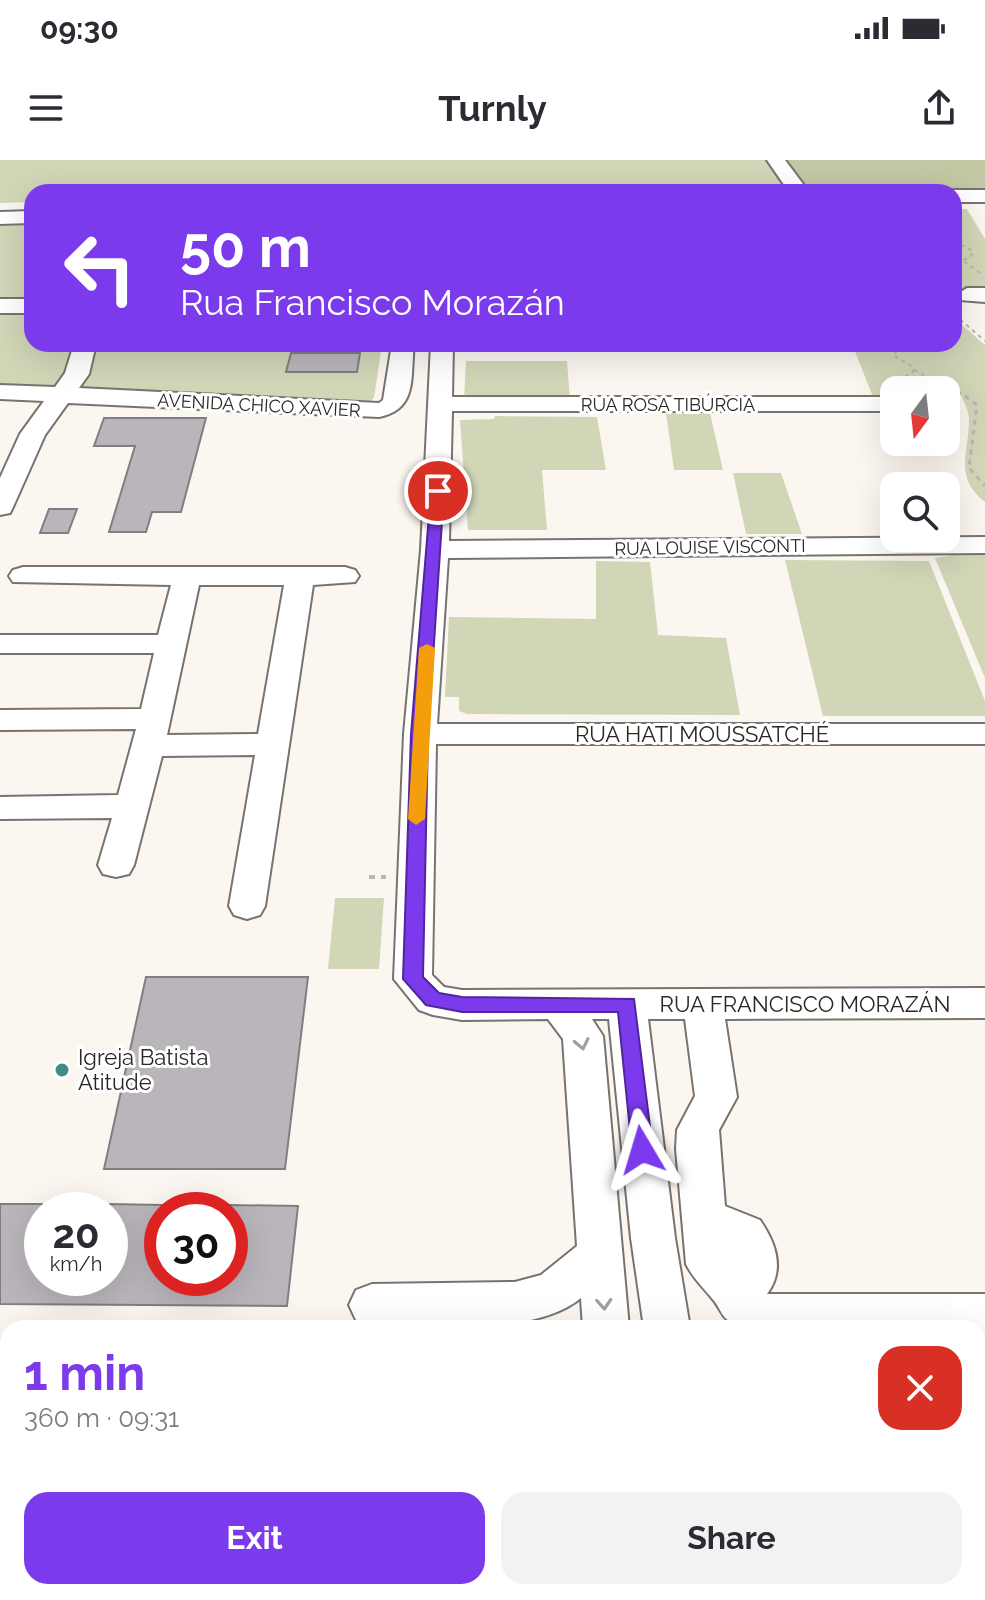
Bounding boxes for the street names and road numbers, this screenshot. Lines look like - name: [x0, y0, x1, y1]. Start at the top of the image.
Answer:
- street label: AVENIDA CHICO XAVIER: [157, 389, 361, 421]
- street label: RUA ROSA TIBÚRCIA: [581, 393, 755, 415]
- street label: RUA LOUISE VISCONTI: [614, 535, 806, 559]
- street label: RUA HATI MOUSSATCHÉ: [575, 721, 829, 747]
- street label: RUA FRANCISCO MORAZÁN: [660, 991, 950, 1017]

